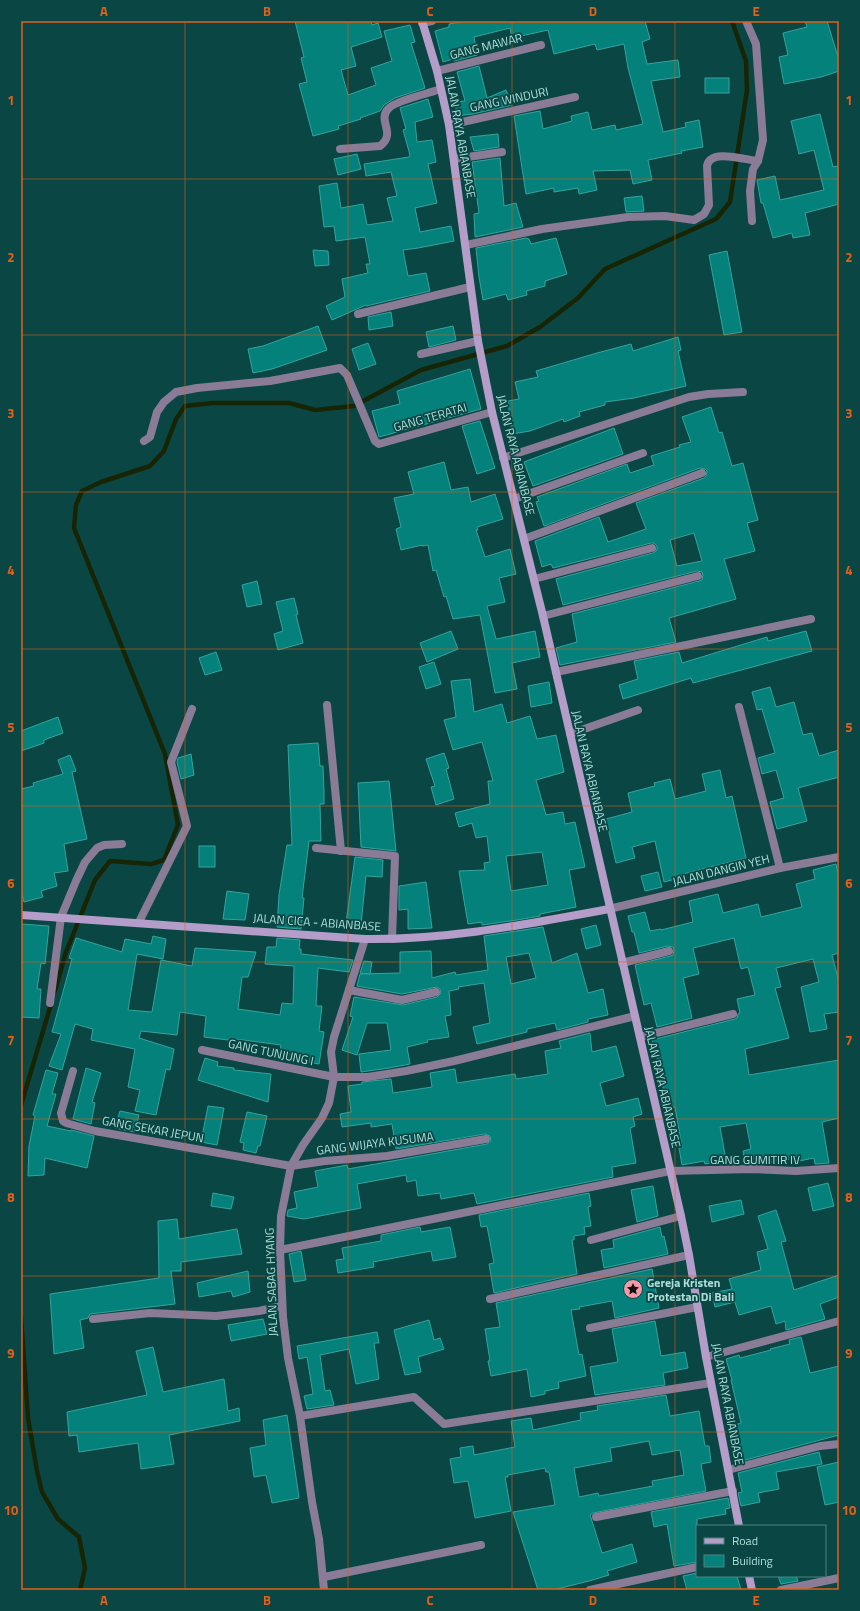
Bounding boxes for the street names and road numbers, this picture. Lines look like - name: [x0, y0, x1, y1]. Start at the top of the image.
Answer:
- street label: GANG MAWAR: [448, 28, 524, 64]
- street label: JALAN RAYA ABIANBASE: [441, 74, 481, 200]
- street label: GANG WINDURI: [468, 81, 550, 117]
- street label: JALAN RAYA ABIANBASE: [492, 393, 540, 518]
- street label: GANG TERATAI: [391, 397, 469, 437]
- street label: JALAN RAYA ABIANBASE: [567, 708, 613, 834]
- street label: JALAN DANGIN YEH: [670, 849, 772, 891]
- street label: JALAN CICA - ABIANBASE: [252, 908, 382, 936]
- street label: JALAN RAYA ABIANBASE: [640, 1024, 686, 1150]
- street label: GANG TUNJUNG I: [226, 1034, 316, 1070]
- street label: GANG SEKAR JEPUN: [101, 1111, 205, 1147]
- street label: GANG WIJAYA KUSUMA: [315, 1126, 435, 1160]
- street label: GANG GUMITIR IV: [710, 1150, 800, 1169]
- street label: JALAN SABAG HYANG: [260, 1227, 282, 1337]
- street label: JALAN RAYA ABIANBASE: [707, 1341, 749, 1467]

